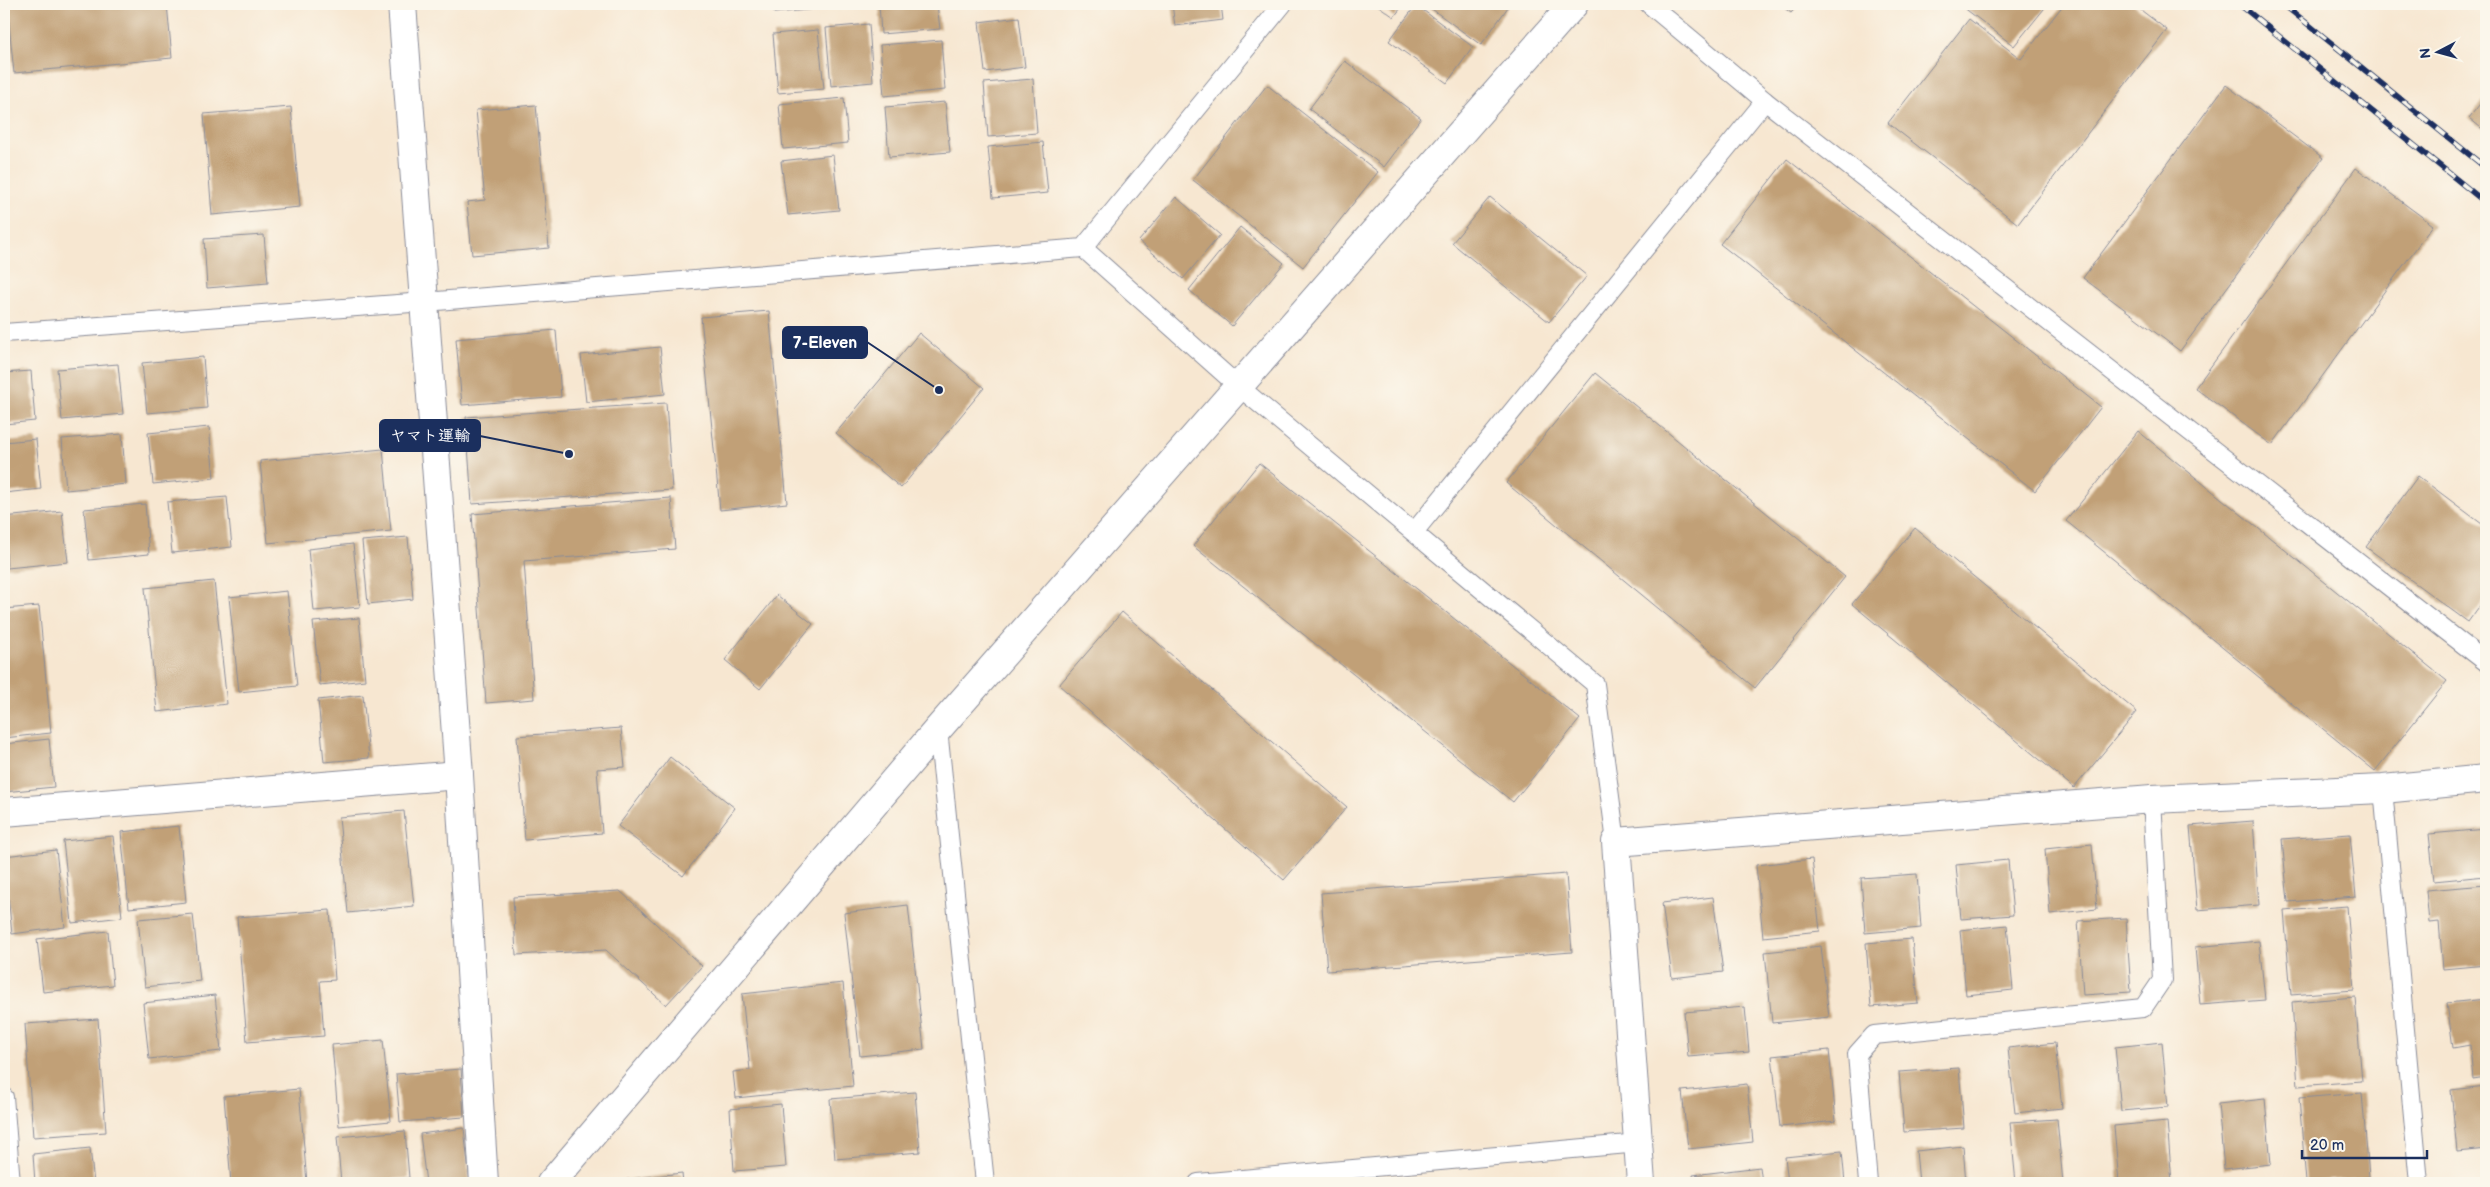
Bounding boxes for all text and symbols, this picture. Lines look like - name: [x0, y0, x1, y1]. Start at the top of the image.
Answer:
- north arrow: [2412, 28, 2462, 78]
- text: N: [2417, 47, 2435, 59]
- callout: 7-Eleven: [783, 327, 867, 358]
- text: 7-Eleven: [793, 334, 857, 353]
- callout: ヤマト運輸: [380, 420, 480, 451]
- text: ヤマト運輸: [390, 427, 471, 446]
- scale bar: [2302, 1127, 2428, 1159]
- text: 20 m: [2310, 1136, 2344, 1155]

